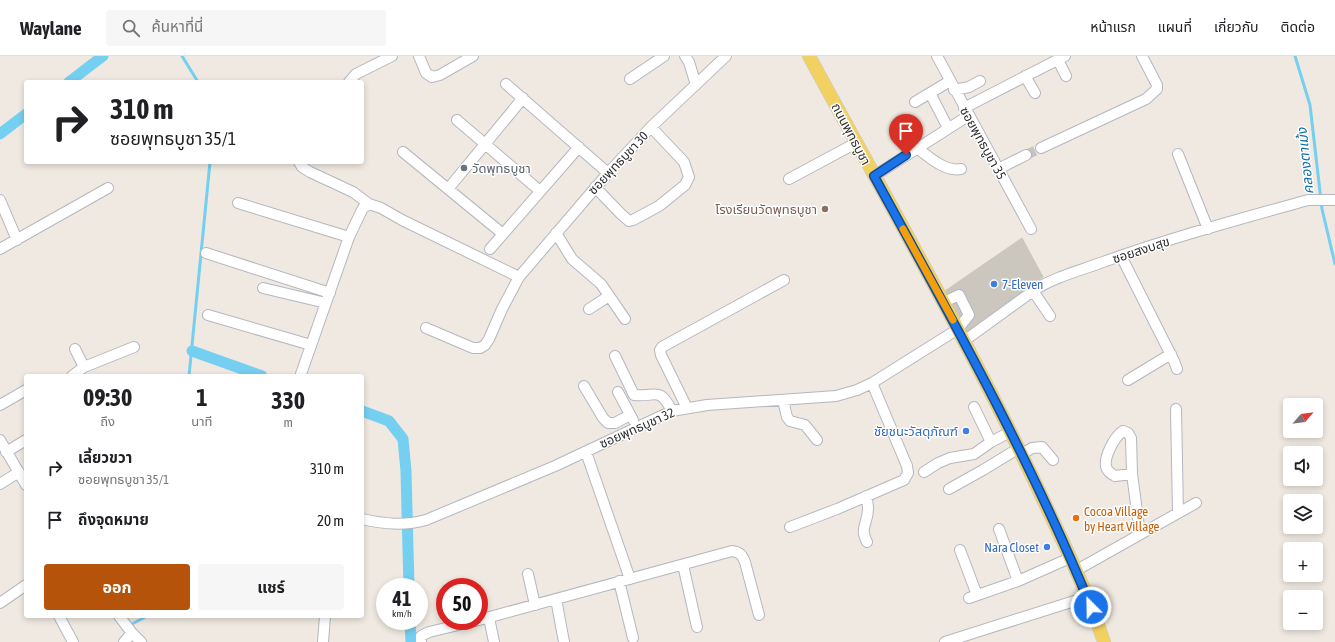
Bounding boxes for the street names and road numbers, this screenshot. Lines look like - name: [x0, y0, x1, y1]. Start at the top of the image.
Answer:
- street label: ถนนพุทธบูชา: [828, 100, 874, 168]
- street label: ซอยพุทธบูชา 35: [957, 104, 1009, 182]
- street label: ซอยพุทธบูชา 30: [585, 128, 651, 198]
- street label: ซอยสงบสุข: [1111, 234, 1171, 266]
- street label: ซอยพุทธบูชา 32: [597, 405, 677, 451]

